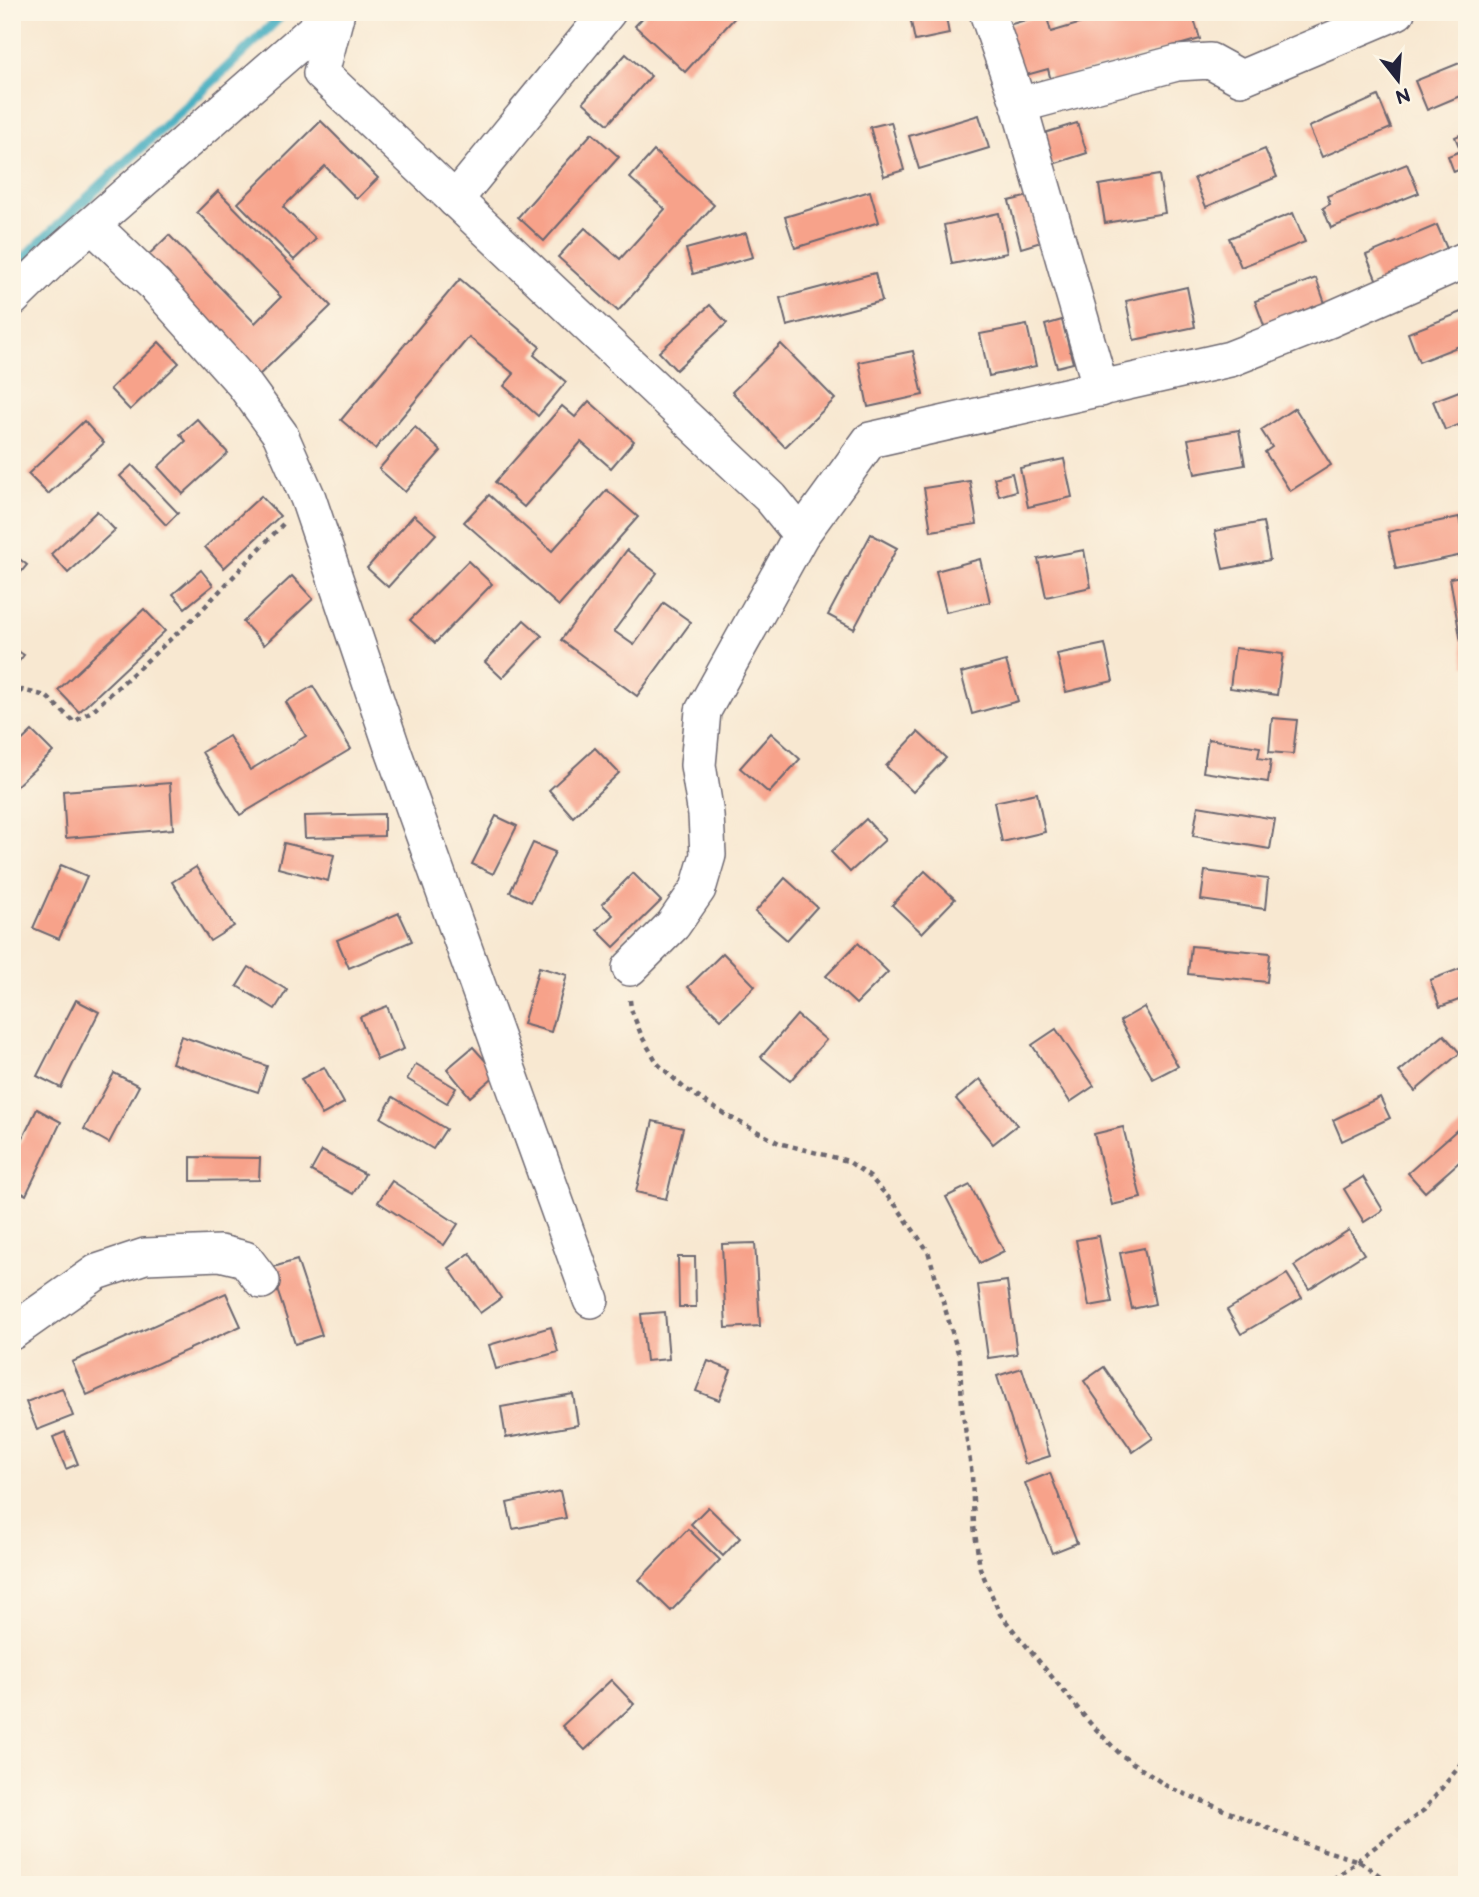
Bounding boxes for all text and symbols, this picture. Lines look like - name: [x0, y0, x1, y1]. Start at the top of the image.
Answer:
- north arrow: [1364, 46, 1434, 116]
- text: N: [1392, 82, 1413, 108]

